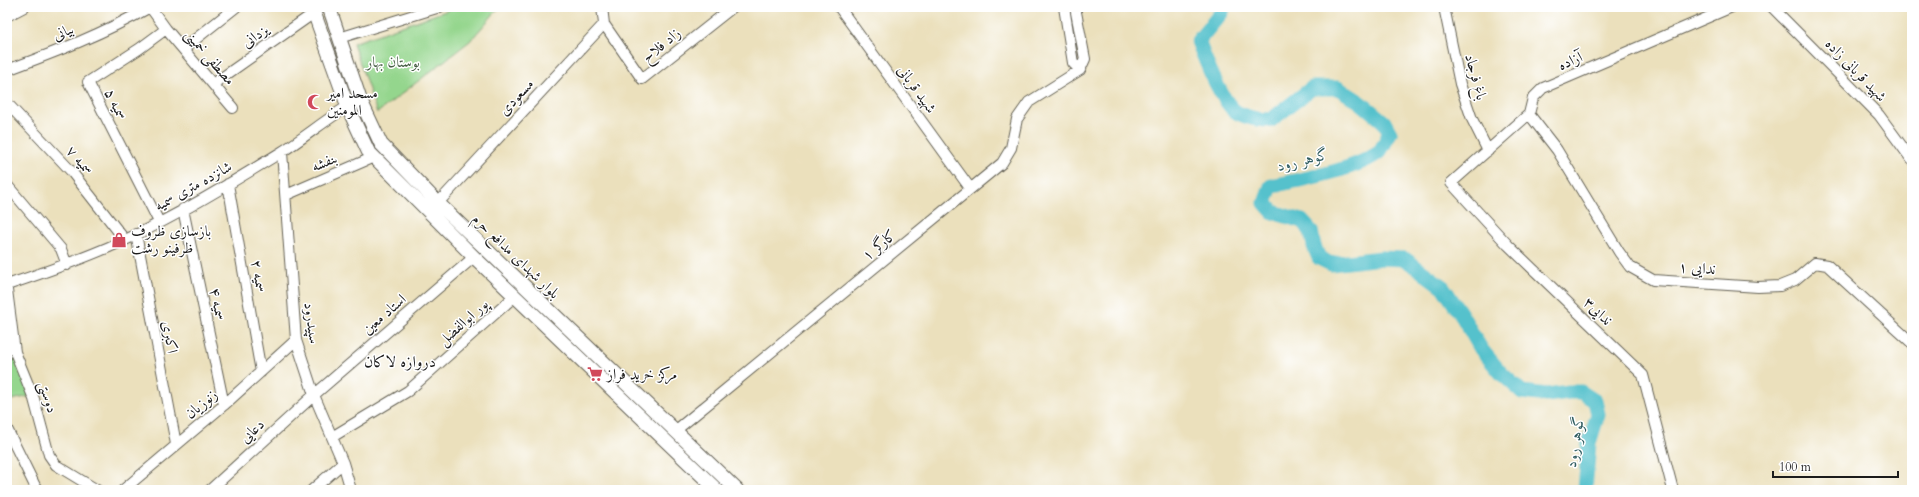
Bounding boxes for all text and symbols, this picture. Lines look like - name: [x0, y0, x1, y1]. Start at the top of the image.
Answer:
- street label: بیانی: [49, 19, 77, 45]
- street label: یزدانی: [238, 19, 273, 52]
- street label: زاد فلاح: [637, 23, 687, 69]
- street label: مصطفی خمینی: [179, 25, 240, 90]
- street label: شهید قربانی زاده: [1821, 34, 1891, 106]
- street label: آزاده: [1555, 46, 1587, 75]
- park label: بوستان بهار: [364, 52, 420, 72]
- street label: باغ فرجاد: [1457, 52, 1492, 103]
- street label: شهید قربانی: [893, 61, 941, 117]
- street label: مسعودی: [494, 74, 538, 120]
- place label: مسحد امیر المومنین: [325, 83, 378, 120]
- street label: سمیه ۵: [100, 85, 132, 123]
- mosque icon: مسحد امیر المومنین: [306, 93, 324, 111]
- street label: سمیه ۷: [62, 141, 98, 179]
- water label: گوهر رود: [1275, 143, 1332, 177]
- street label: بنفشه: [308, 148, 340, 176]
- street label: شانزده متری سمیه: [151, 156, 235, 216]
- street label: بلوار شهدای مدافع حرم: [465, 209, 564, 306]
- place label: بازسازی ظروف ظرفینو رشت: [131, 221, 211, 258]
- street label: کارگر ۱: [858, 225, 900, 265]
- shop icon: بازسازی ظروف ظرفینو رشت: [110, 231, 128, 249]
- street label: ندایی ۱: [1678, 257, 1717, 279]
- street label: سمیه ۲: [246, 258, 272, 294]
- street label: سمیه ۴: [205, 286, 231, 322]
- street label: استاد معین: [358, 289, 410, 339]
- street label: ندایی۳: [1579, 292, 1617, 330]
- street label: پور ابوالفضل: [434, 293, 494, 351]
- street label: سپیدرود: [298, 301, 325, 345]
- street label: اکبری: [157, 319, 183, 355]
- district label: دروازه لاکان: [364, 351, 436, 373]
- place label: مرکز خرید فراز: [605, 364, 677, 385]
- supermarket icon: مرکز خرید فراز: [586, 365, 604, 383]
- street label: دوستی: [33, 379, 62, 416]
- street label: زنوزیان: [181, 385, 221, 423]
- water label: گوهر رود: [1560, 413, 1590, 469]
- street label: دعایی: [235, 414, 269, 448]
- scale bar: [1773, 453, 1898, 479]
- text: 100 m: [1779, 459, 1812, 475]

